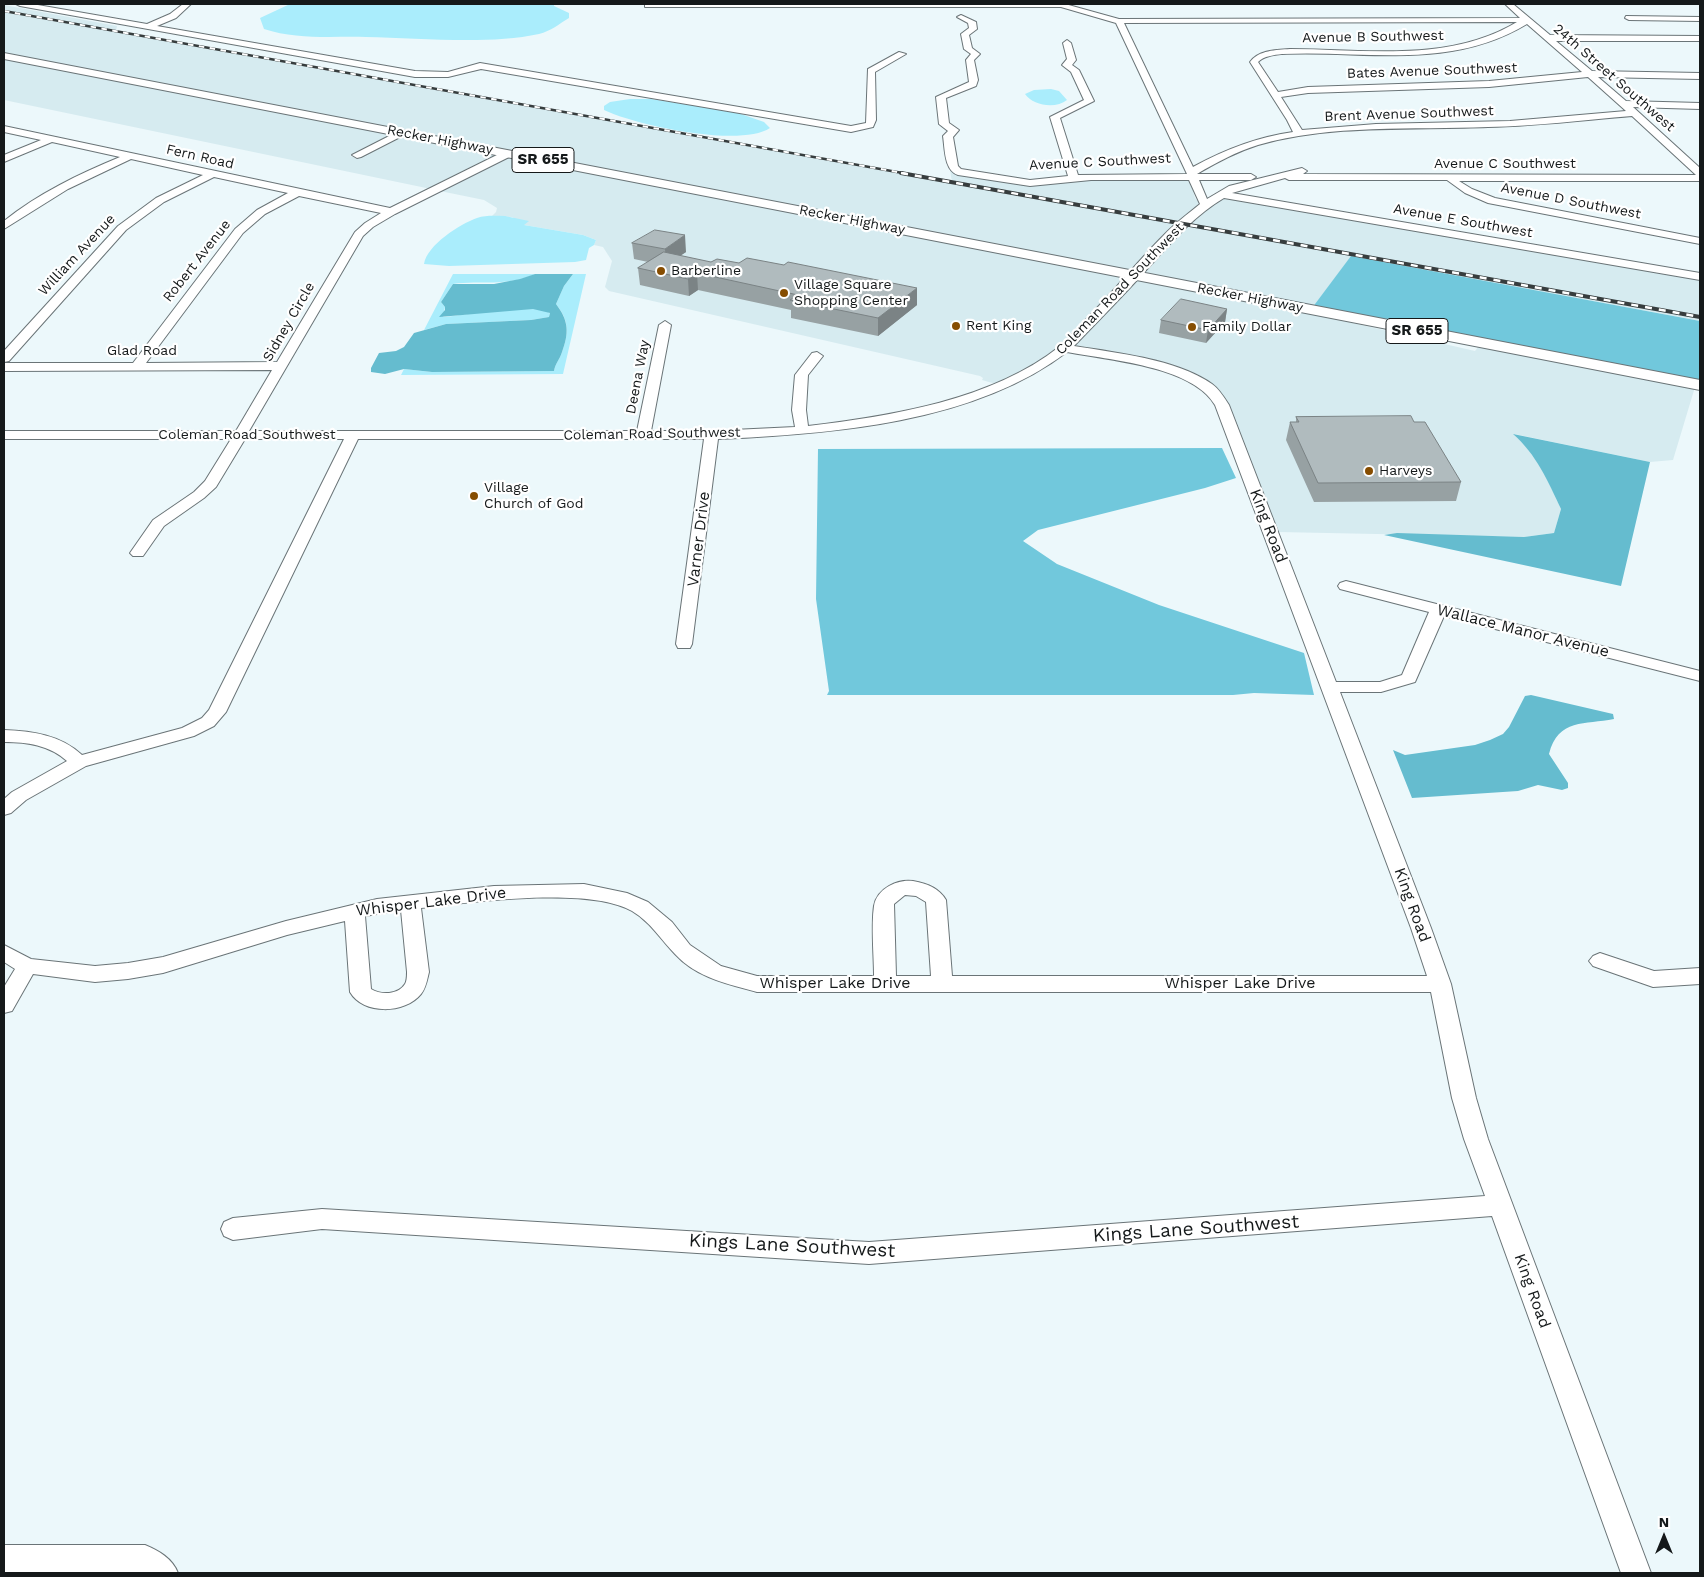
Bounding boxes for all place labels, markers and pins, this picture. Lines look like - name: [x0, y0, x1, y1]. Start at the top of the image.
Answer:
- place label: Barberline: [671, 263, 741, 279]
- marker: Barberline: [655, 265, 667, 277]
- place label: Village Square Shopping Center: [794, 277, 908, 310]
- marker: Village Square Shopping Center: [778, 287, 790, 299]
- place label: Rent King: [966, 318, 1031, 334]
- place label: Family Dollar: [1202, 319, 1291, 335]
- marker: Rent King: [950, 320, 962, 332]
- marker: Family Dollar: [1186, 321, 1198, 333]
- place label: Harveys: [1379, 463, 1432, 479]
- marker: Harveys: [1363, 465, 1375, 477]
- place label: Village Church of God: [484, 480, 584, 512]
- marker: Village Church of God: [468, 490, 480, 502]

